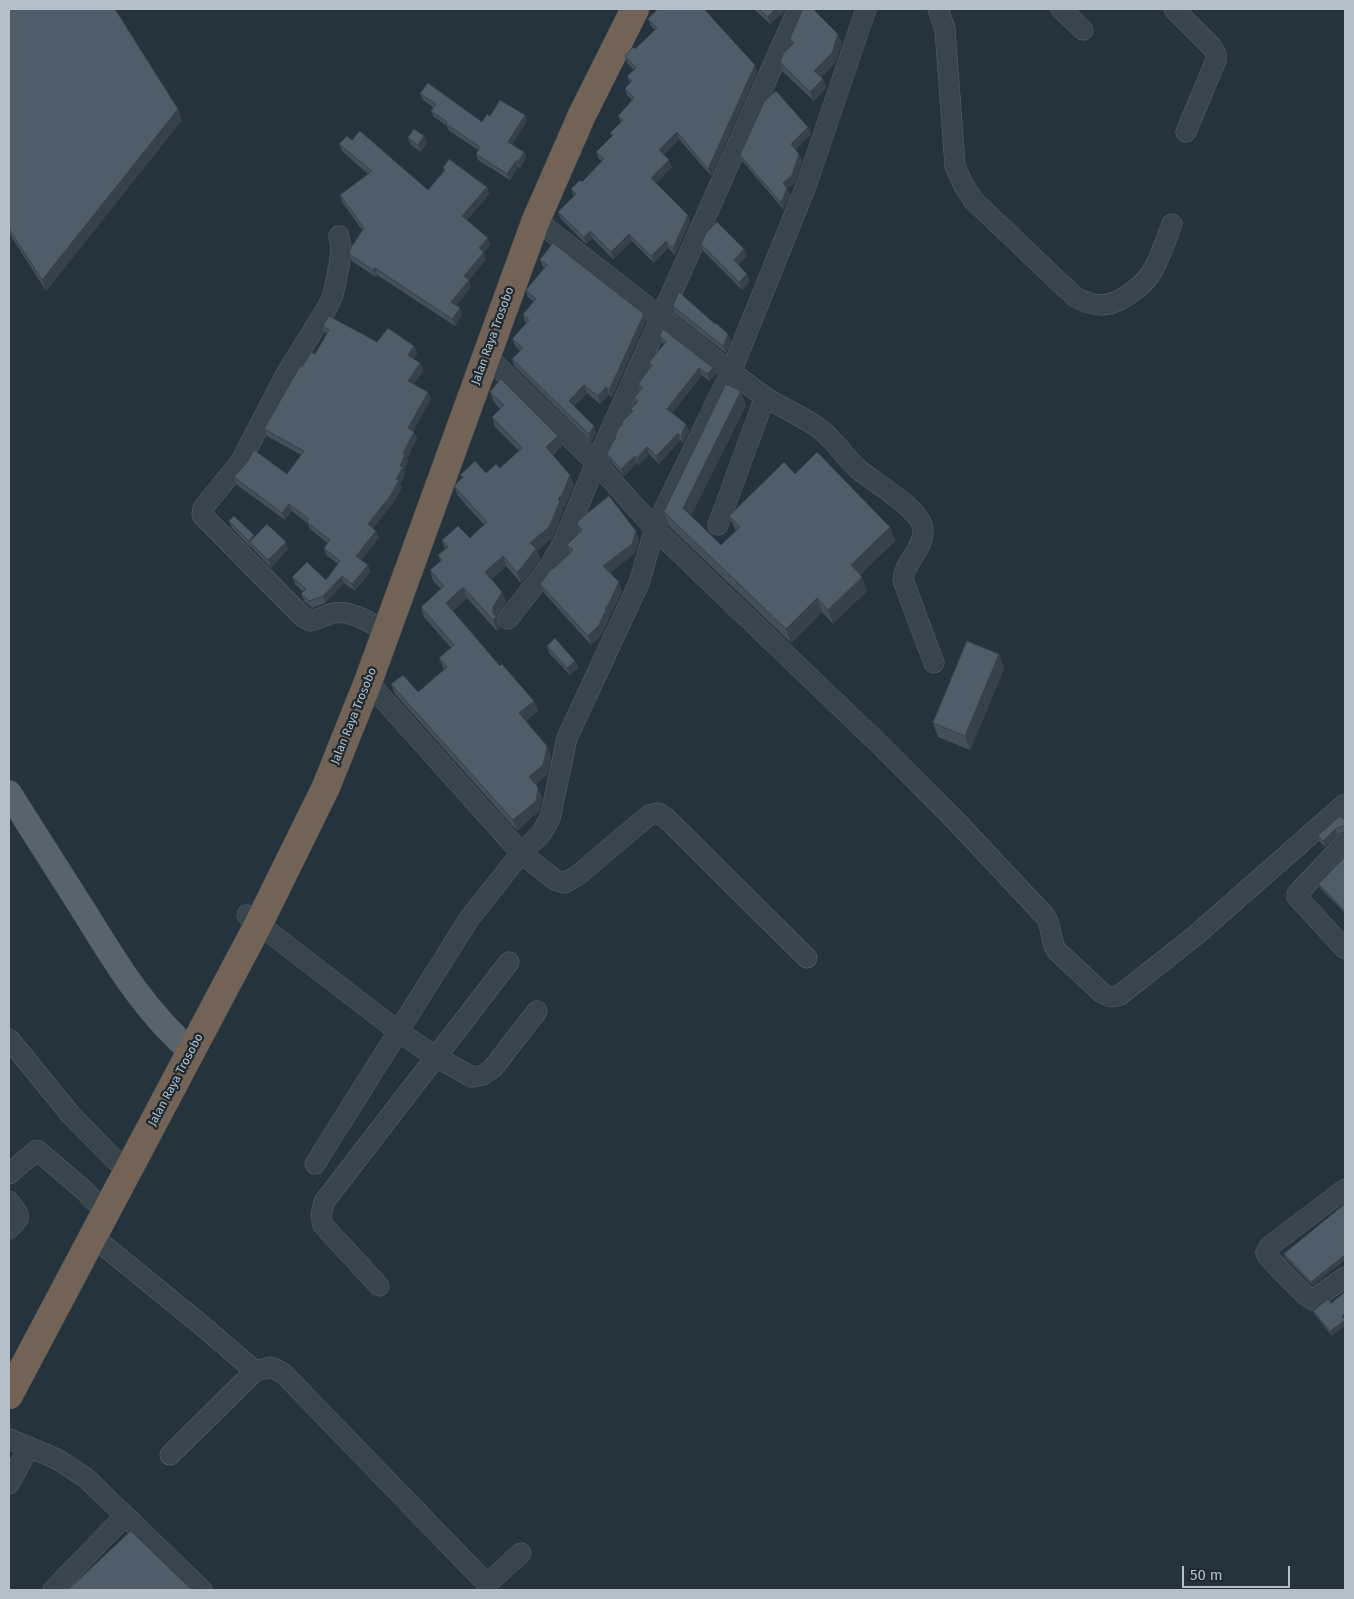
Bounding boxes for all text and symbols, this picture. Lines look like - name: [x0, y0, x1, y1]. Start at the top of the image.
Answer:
- street label: Jalan Raya Trosobo: [469, 285, 517, 387]
- street label: Jalan Raya Trosobo: [328, 666, 380, 766]
- street label: Jalan Raya Trosobo: [145, 1031, 207, 1129]
- scale bar: [1184, 1556, 1292, 1588]
- text: 50 m: [1190, 1566, 1223, 1584]

